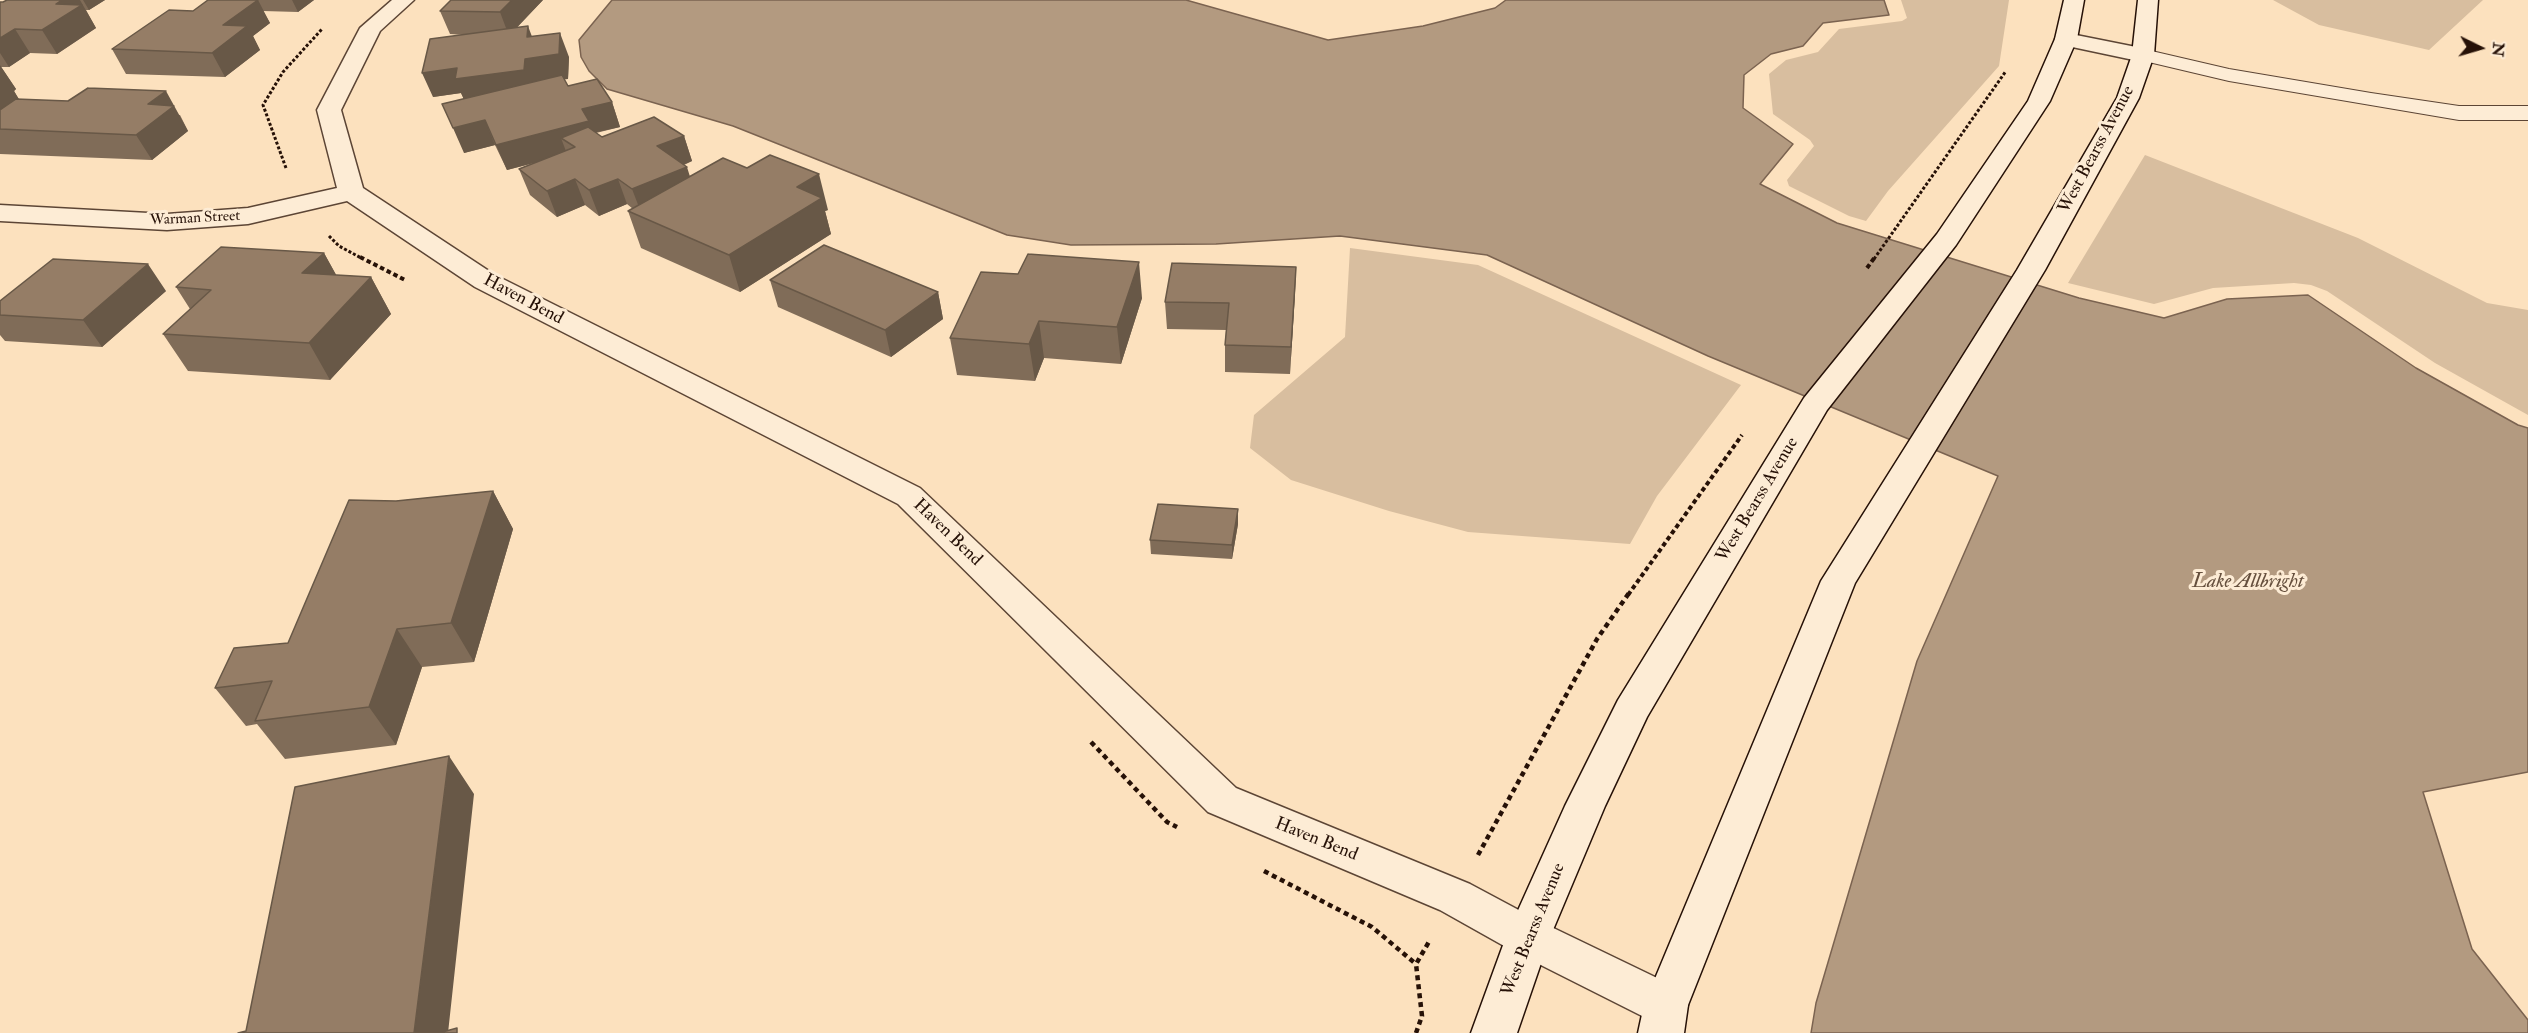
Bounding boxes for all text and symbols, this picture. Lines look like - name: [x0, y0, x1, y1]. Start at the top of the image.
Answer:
- north arrow: [2450, 18, 2510, 78]
- text: N: [2487, 42, 2509, 58]
- street label: West Bearss Avenue: [2054, 82, 2140, 218]
- street label: Warman Street: [149, 208, 241, 230]
- street label: Haven Bend: [479, 270, 567, 330]
- street label: West Bearss Avenue: [1712, 434, 1804, 566]
- street label: Haven Bend: [908, 495, 986, 571]
- water label: Lake Allbright: [2192, 571, 2304, 595]
- street label: Haven Bend: [1271, 814, 1361, 866]
- street label: West Bearss Avenue: [1497, 860, 1571, 1000]

